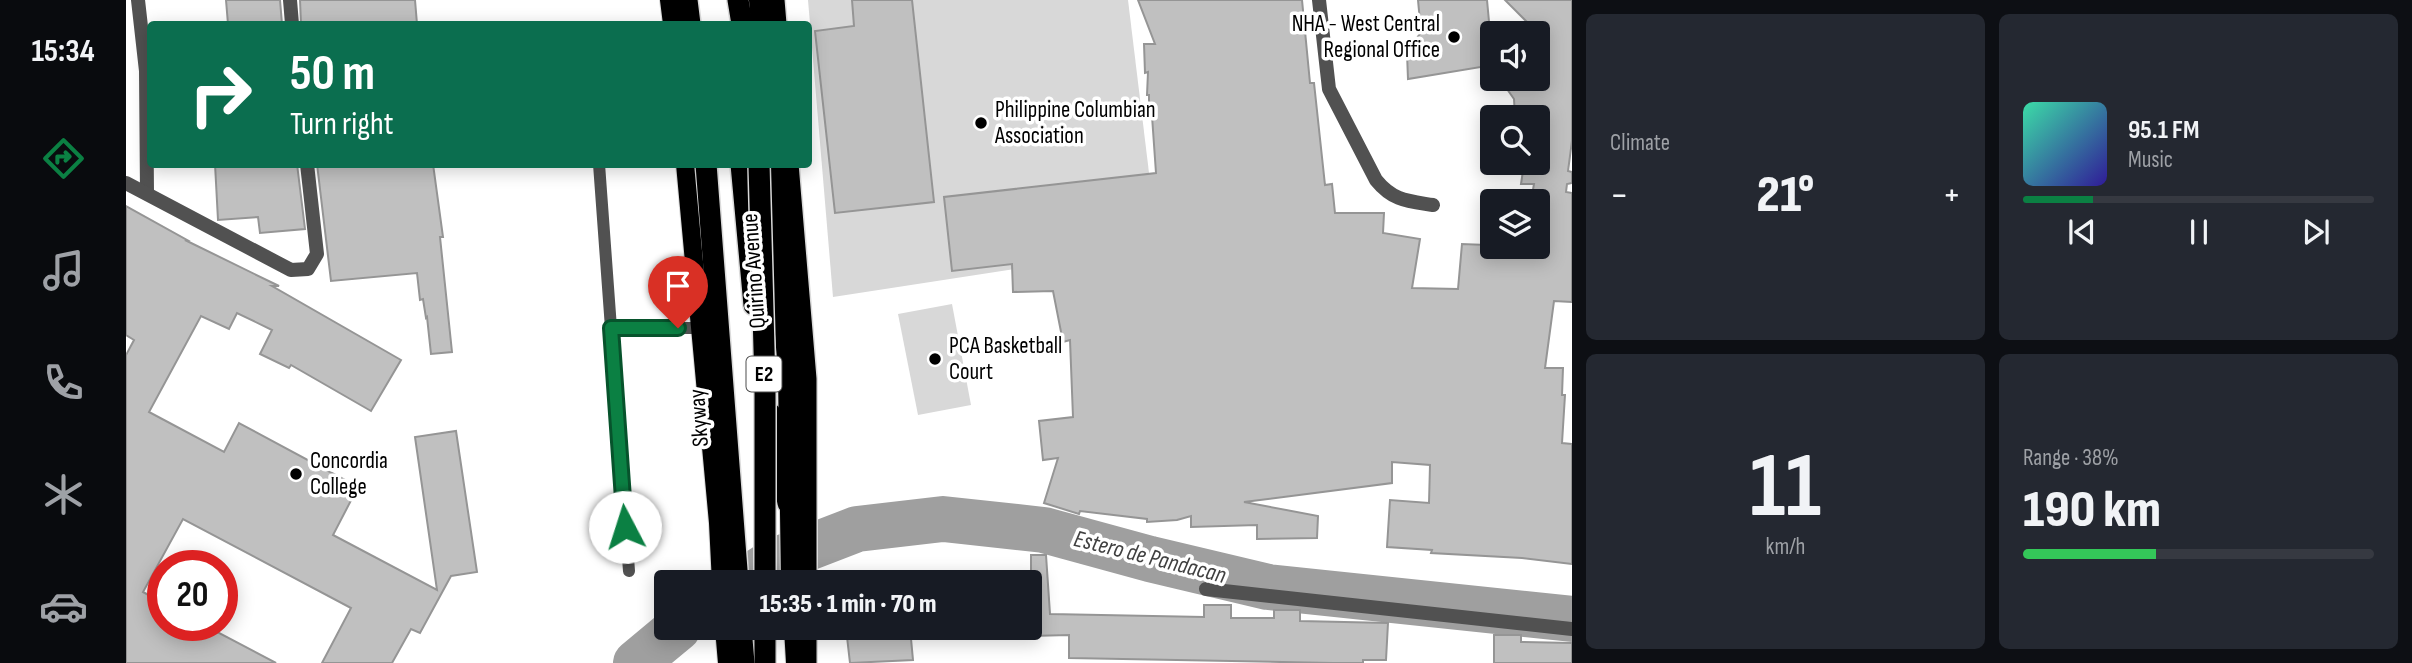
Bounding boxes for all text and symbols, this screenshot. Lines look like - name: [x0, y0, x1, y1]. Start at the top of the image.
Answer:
- place label: NHA - West Central Regional Office: [1292, 10, 1440, 64]
- map controls: [1480, 21, 1550, 259]
- button: sound: [1480, 21, 1550, 91]
- marker: NHA - West Central Regional Office: [1446, 29, 1462, 45]
- text: 15:34: [31, 32, 95, 71]
- text: 50 m: [290, 45, 375, 104]
- icon: right: [175, 49, 266, 140]
- place label: Philippine Columbian Association: [994, 96, 1156, 150]
- text: Turn right: [290, 105, 394, 144]
- button: search: [1480, 105, 1550, 175]
- marker: Philippine Columbian Association: [973, 115, 989, 131]
- text: 95.1 FM: [2128, 115, 2199, 146]
- text: Climate: [1610, 129, 1670, 157]
- icon: directions: [39, 134, 88, 183]
- text: Music: [2128, 146, 2173, 174]
- text: 21°: [1757, 164, 1815, 227]
- text: −: [1610, 173, 1629, 218]
- text: +: [1942, 173, 1961, 218]
- button: layers: [1480, 189, 1550, 259]
- street label: Quirino Avenue: [736, 212, 772, 330]
- icon: previous: [2063, 213, 2101, 251]
- icon: pause: [2180, 213, 2218, 251]
- icon: next: [2297, 213, 2335, 251]
- icon: music: [39, 246, 88, 295]
- pin: [648, 256, 708, 328]
- icon: arrive: [659, 267, 697, 305]
- place label: PCA Basketball Court: [949, 332, 1062, 386]
- marker: PCA Basketball Court: [927, 351, 943, 367]
- road number: E2: [746, 356, 782, 392]
- icon: phone: [39, 358, 88, 407]
- street label: Skyway: [683, 388, 715, 448]
- text: 11: [1750, 433, 1821, 542]
- text: Range · 38%: [2023, 444, 2119, 472]
- place label: Concordia College: [310, 447, 388, 501]
- marker: Concordia College: [288, 466, 304, 482]
- icon: climate: [39, 470, 88, 519]
- text: 190 km: [2023, 479, 2161, 542]
- position arrow: [588, 490, 662, 564]
- water label: Estero de Pandacan: [1071, 524, 1229, 590]
- text: km/h: [1766, 533, 1805, 561]
- speed limit sign: 20: [147, 550, 238, 641]
- icon: car: [39, 582, 88, 631]
- text: 15:35 · 1 min · 70 m: [759, 589, 937, 620]

